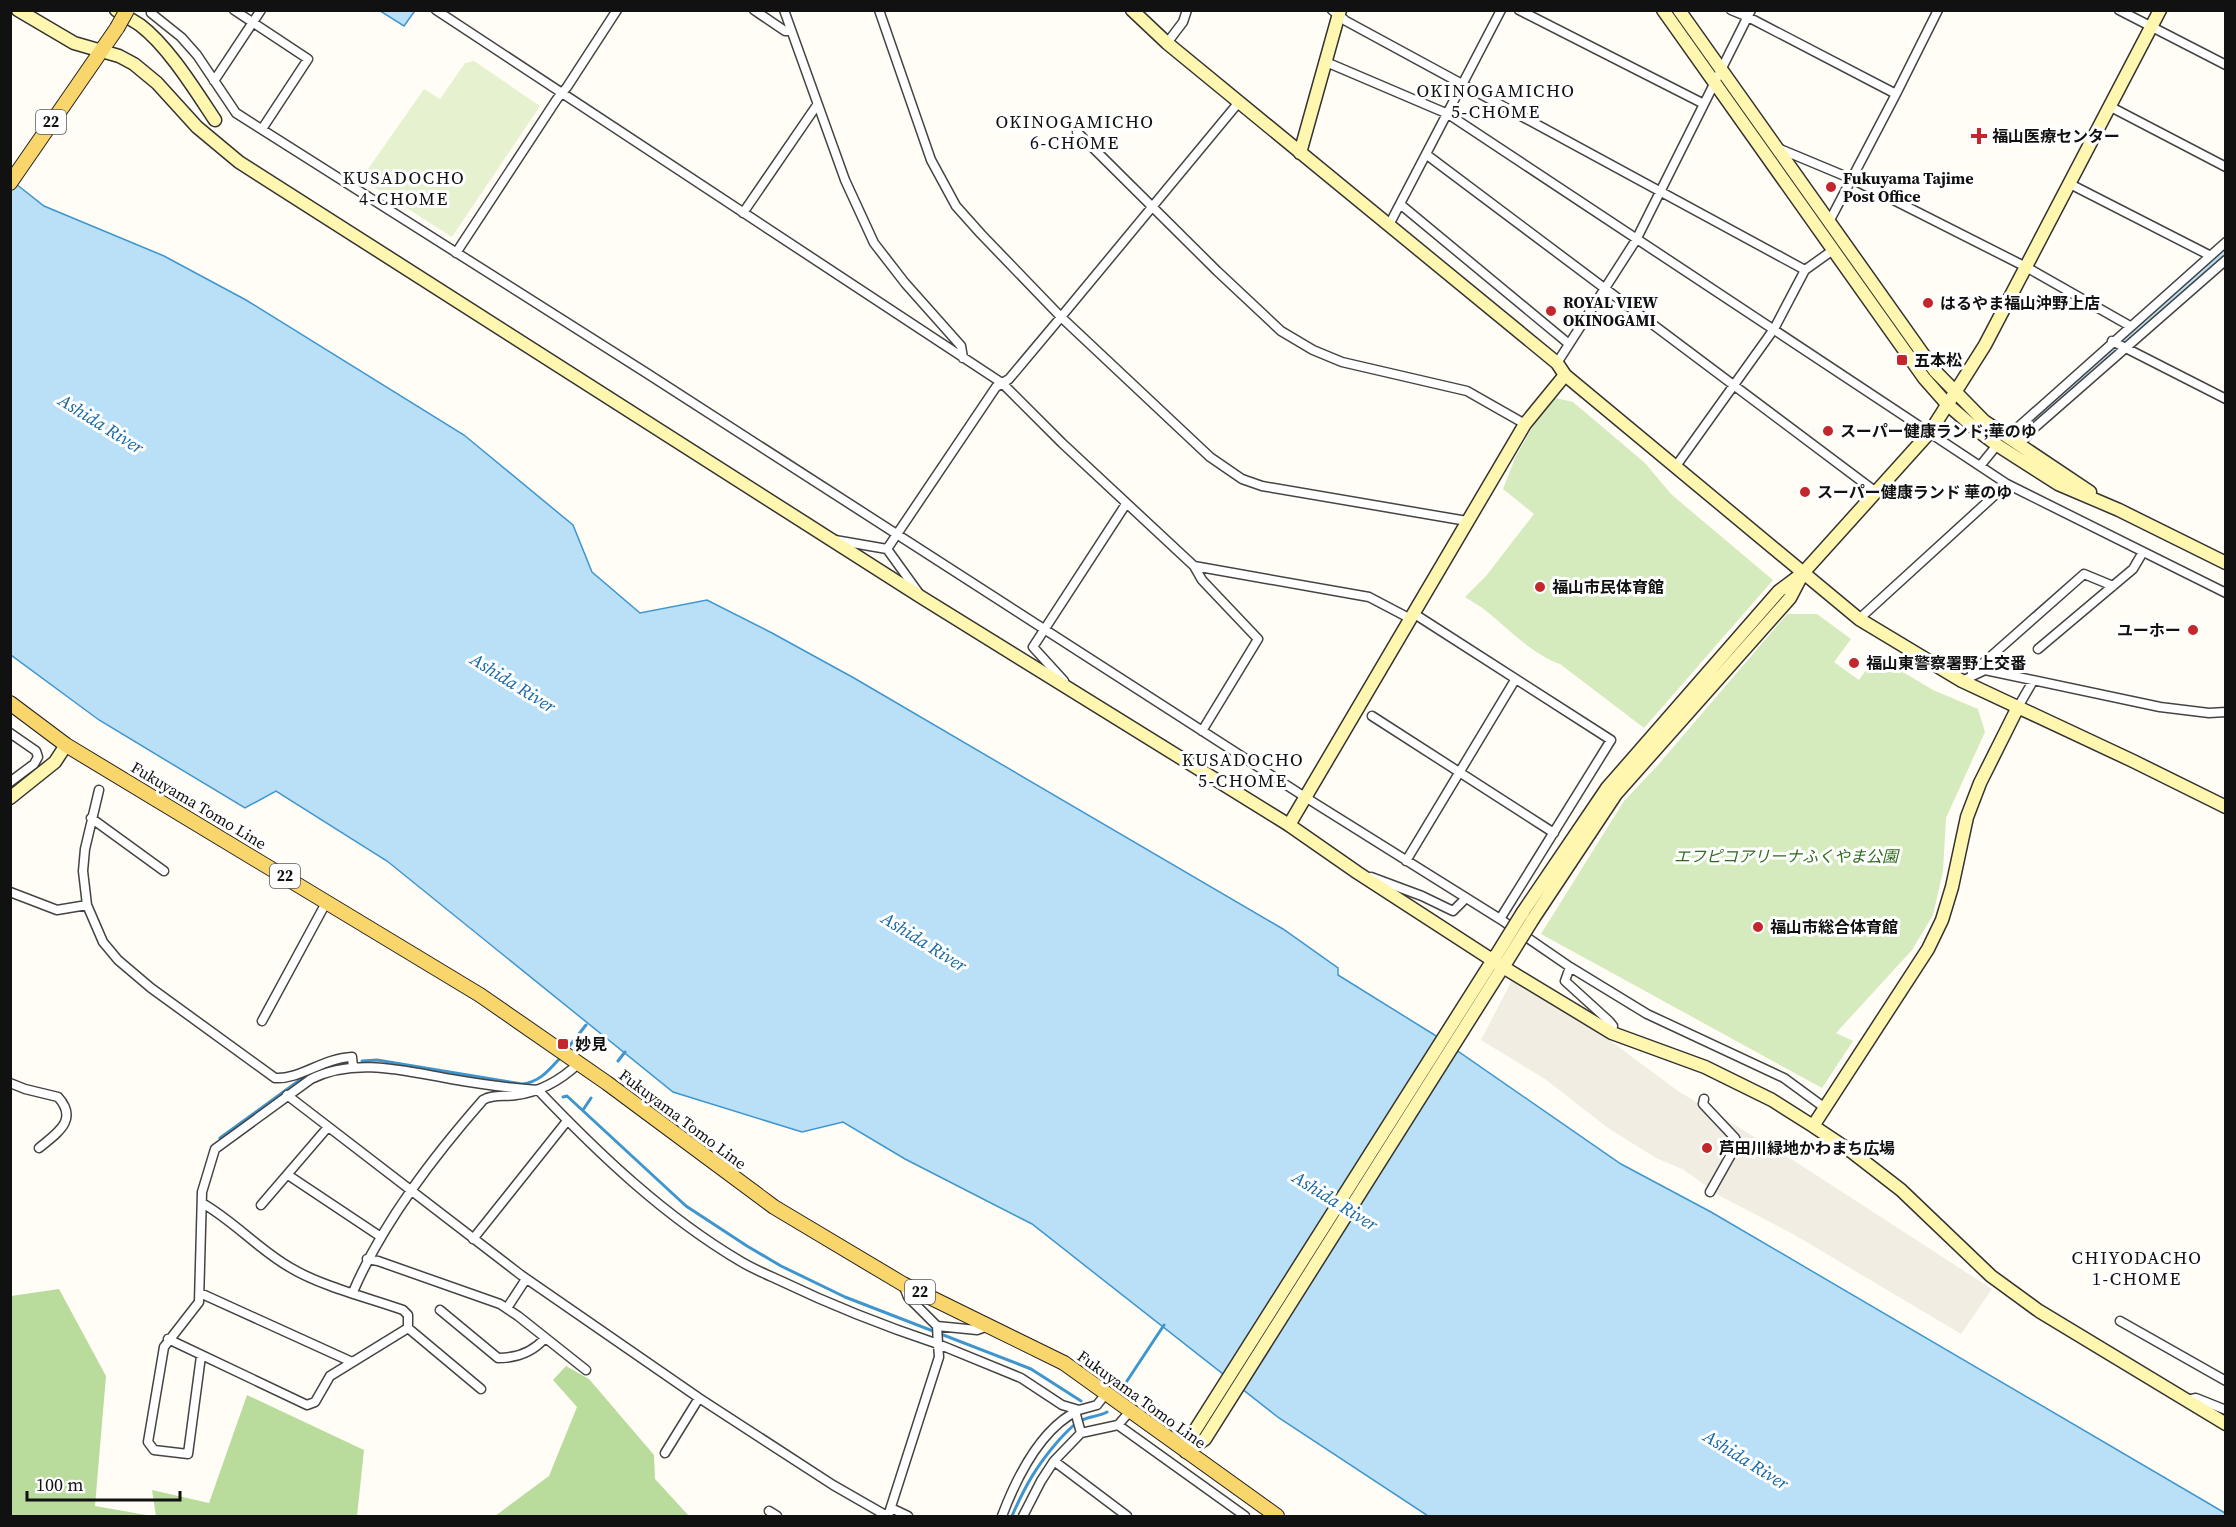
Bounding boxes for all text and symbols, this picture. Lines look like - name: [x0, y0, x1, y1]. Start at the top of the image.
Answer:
- district label: OKINOGAMICHO 5-CHOME: [1417, 78, 1575, 124]
- district label: OKINOGAMICHO 6-CHOME: [996, 109, 1154, 155]
- road number: 22: [36, 110, 66, 134]
- place label: 福山医療センター: [1992, 125, 2120, 147]
- marker: 福山医療センター: [1970, 127, 1988, 145]
- district label: KUSADOCHO 4-CHOME: [343, 165, 465, 211]
- place label: Fukuyama Tajime Post Office: [1843, 167, 1974, 207]
- marker: Fukuyama Tajime Post Office: [1824, 180, 1838, 194]
- place label: ROYAL VIEW OKINOGAMI: [1563, 291, 1658, 331]
- place label: はるやま福山沖野上店: [1940, 292, 2100, 314]
- marker: はるやま福山沖野上店: [1921, 296, 1935, 310]
- marker: ROYAL VIEW OKINOGAMI: [1544, 304, 1558, 318]
- place label: 五本松: [1914, 349, 1962, 371]
- marker: 五本松: [1895, 353, 1909, 367]
- water label: Ashida River: [53, 387, 149, 460]
- place label: スーパー健康ランド;華のゆ: [1840, 420, 2037, 442]
- marker: スーパー健康ランド;華のゆ: [1821, 424, 1835, 438]
- place label: スーパー健康ランド 華のゆ: [1817, 481, 2012, 503]
- marker: スーパー健康ランド 華のゆ: [1798, 485, 1812, 499]
- place label: 福山市民体育館: [1552, 576, 1664, 598]
- marker: 福山市民体育館: [1533, 580, 1547, 594]
- place label: ユーホー: [2117, 619, 2181, 641]
- marker: ユーホー: [2186, 623, 2200, 637]
- water label: Ashida River: [465, 646, 561, 719]
- place label: 福山東警察署野上交番: [1866, 652, 2026, 674]
- marker: 福山東警察署野上交番: [1847, 656, 1861, 670]
- district label: KUSADOCHO 5-CHOME: [1182, 747, 1304, 793]
- street label: Fukuyama Tomo Line: [127, 756, 271, 854]
- park label: エフピコアリーナふくやま公園: [1674, 845, 1900, 867]
- road number: 22: [270, 864, 300, 888]
- water label: Ashida River: [876, 905, 972, 978]
- place label: 福山市総合体育館: [1770, 916, 1898, 938]
- marker: 福山市総合体育館: [1751, 920, 1765, 934]
- place label: 妙見: [575, 1033, 607, 1055]
- marker: 妙見: [556, 1037, 570, 1051]
- street label: Fukuyama Tomo Line: [615, 1064, 751, 1174]
- place label: 芦田川緑地かわまち広場: [1719, 1137, 1895, 1159]
- marker: 芦田川緑地かわまち広場: [1700, 1141, 1714, 1155]
- water label: Ashida River: [1287, 1164, 1383, 1237]
- district label: CHIYODACHO 1-CHOME: [2072, 1245, 2202, 1291]
- road number: 22: [905, 1280, 935, 1304]
- street label: Fukuyama Tomo Line: [1073, 1345, 1211, 1453]
- water label: Ashida River: [1698, 1423, 1794, 1496]
- scale bar: [27, 1464, 180, 1502]
- text: 100 m: [36, 1472, 83, 1497]

